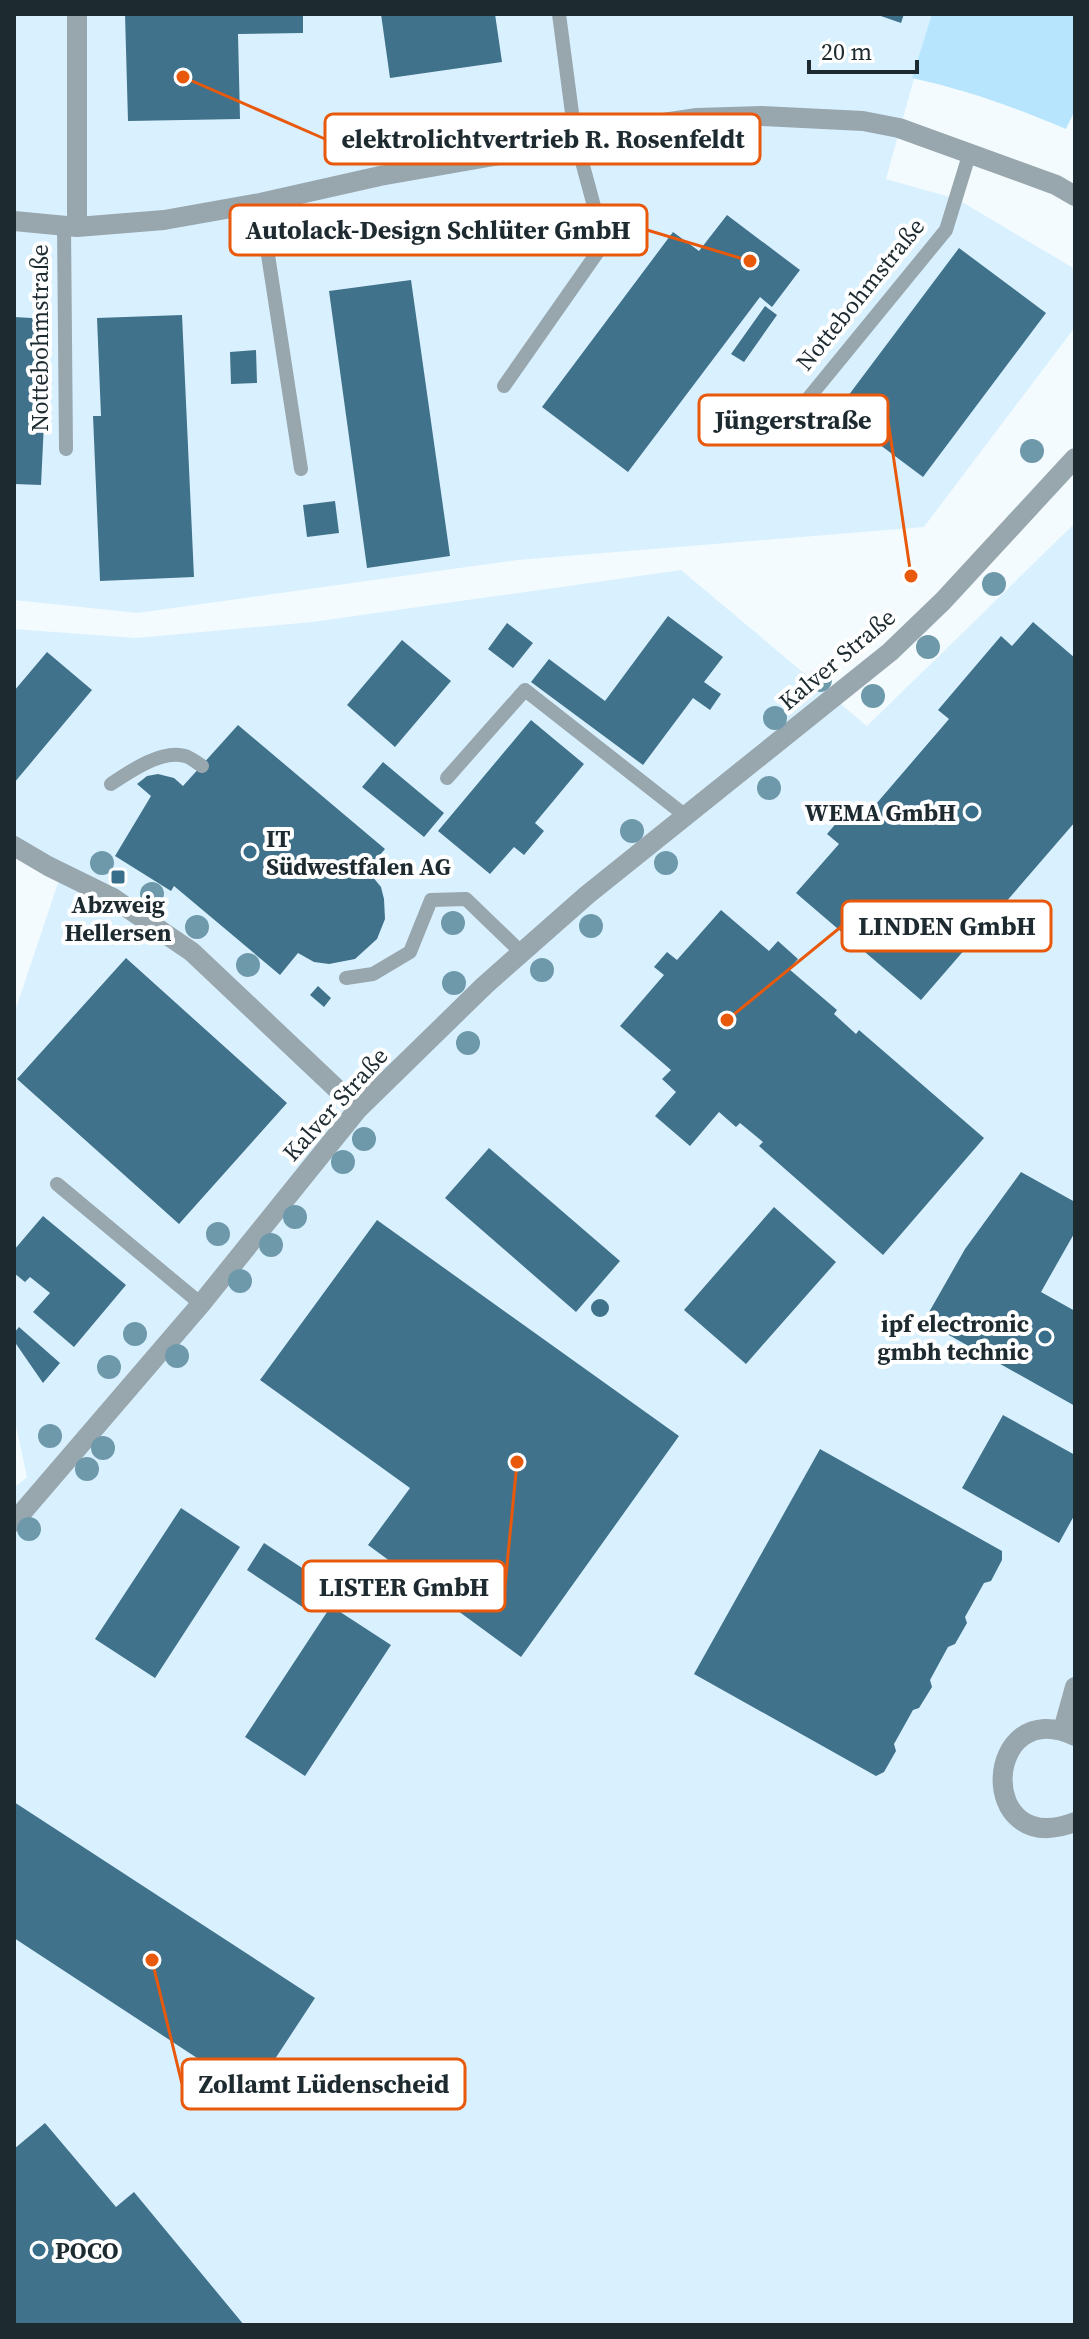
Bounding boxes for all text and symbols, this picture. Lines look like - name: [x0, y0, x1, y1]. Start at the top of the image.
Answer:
- scale bar: [809, 24, 917, 74]
- text: 20 m: [821, 35, 872, 68]
- callout: elektrolichtvertrieb R. Rosenfeldt: [325, 114, 760, 164]
- text: elektrolichtvertrieb R. Rosenfeldt: [341, 121, 745, 157]
- callout: Autolack-Design Schlüter GmbH: [230, 205, 647, 255]
- street label: Nottebohmstraße: [788, 211, 932, 377]
- text: Autolack-Design Schlüter GmbH: [245, 212, 631, 248]
- street label: Nottebohmstraße: [23, 244, 56, 432]
- callout: Jüngerstraße: [699, 395, 888, 445]
- text: Jüngerstraße: [712, 402, 872, 438]
- street label: Kalver Straße: [772, 600, 902, 718]
- place label: WEMA GmbH: [805, 796, 956, 829]
- marker: WEMA GmbH: [963, 803, 981, 821]
- place label: IT Südwestfalen AG: [266, 822, 451, 883]
- marker: IT Südwestfalen AG: [241, 843, 259, 861]
- marker: Abzweig Hellersen: [109, 868, 127, 886]
- place label: Abzweig Hellersen: [65, 888, 172, 949]
- callout: LINDEN GmbH: [842, 901, 1051, 951]
- text: LINDEN GmbH: [858, 908, 1036, 944]
- street label: Kalver Straße: [275, 1040, 395, 1168]
- place label: ipf electronic gmbh technic: [877, 1307, 1029, 1368]
- marker: ipf electronic gmbh technic: [1036, 1328, 1054, 1346]
- callout: LISTER GmbH: [303, 1561, 505, 1611]
- text: LISTER GmbH: [319, 1569, 489, 1605]
- callout: Zollamt Lüdenscheid: [182, 2059, 465, 2109]
- text: Zollamt Lüdenscheid: [199, 2066, 449, 2102]
- place label: POCO: [55, 2234, 119, 2267]
- marker: POCO: [30, 2241, 48, 2259]

